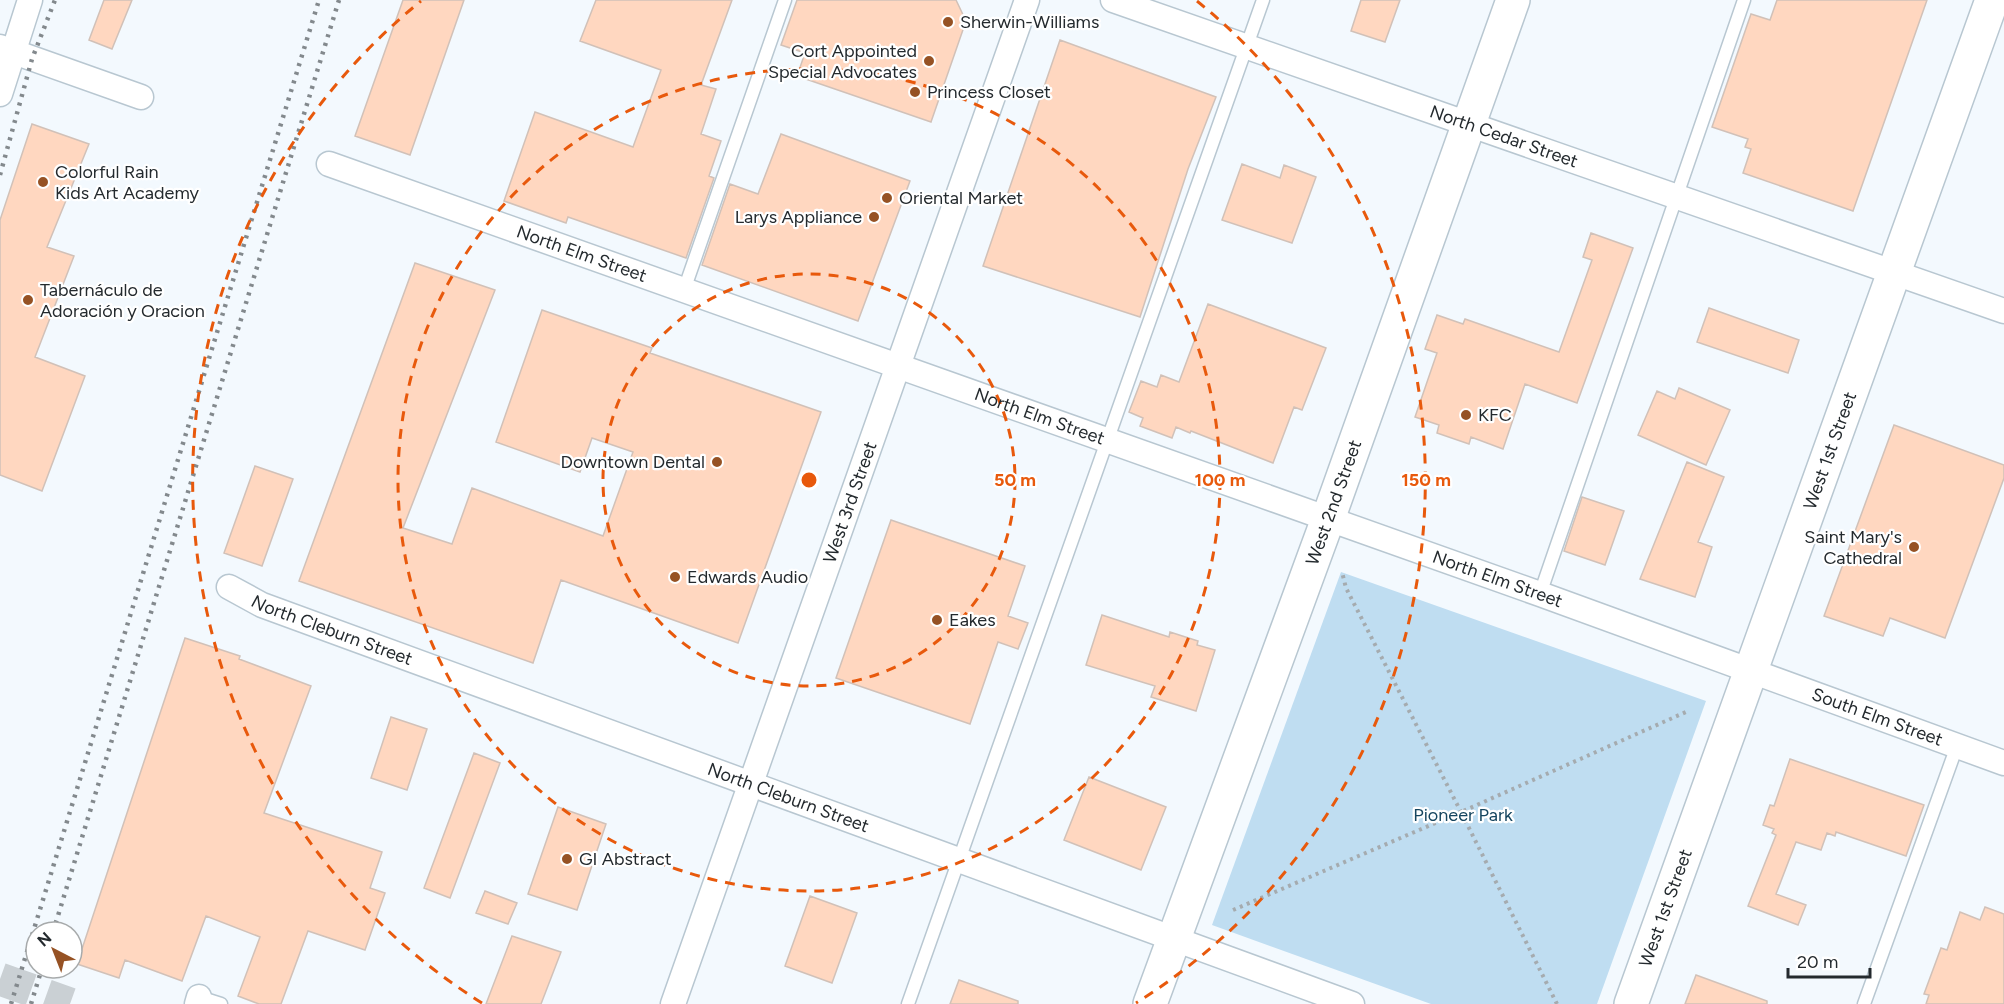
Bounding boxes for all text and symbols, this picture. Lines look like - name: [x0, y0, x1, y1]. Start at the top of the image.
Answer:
- place label: Sherwin-Williams: [960, 11, 1099, 33]
- marker: Sherwin-Williams: [941, 15, 955, 29]
- place label: Cort Appointed Special Advocates: [768, 40, 917, 83]
- marker: Cort Appointed Special Advocates: [922, 54, 936, 68]
- place label: Princess Closet: [927, 81, 1051, 103]
- marker: Princess Closet: [908, 85, 922, 99]
- street label: North Cedar Street: [1427, 100, 1581, 172]
- place label: Colorful Rain Kids Art Academy: [55, 161, 200, 204]
- marker: Colorful Rain Kids Art Academy: [36, 175, 50, 189]
- place label: Oriental Market: [899, 187, 1023, 209]
- marker: Oriental Market: [880, 191, 894, 205]
- place label: Larys Appliance: [735, 206, 862, 228]
- marker: Larys Appliance: [867, 210, 881, 224]
- street label: North Elm Street: [513, 220, 650, 287]
- place label: Tabernáculo de Adoración y Oracion: [40, 279, 205, 322]
- marker: Tabernáculo de Adoración y Oracion: [21, 293, 35, 307]
- street label: North Elm Street: [971, 383, 1108, 450]
- street label: West 1st Street: [1799, 389, 1861, 513]
- place label: KFC: [1478, 404, 1512, 426]
- marker: KFC: [1459, 408, 1473, 422]
- street label: West 2nd Street: [1301, 437, 1366, 568]
- street label: West 3rd Street: [818, 438, 882, 566]
- place label: Downtown Dental: [561, 451, 705, 473]
- marker: Downtown Dental: [710, 455, 724, 469]
- text: 50 m: [994, 469, 1036, 491]
- text: 100 m: [1195, 469, 1245, 491]
- text: 150 m: [1401, 469, 1451, 491]
- centre of rings: [799, 470, 819, 490]
- place label: Saint Mary's Cathedral: [1804, 526, 1902, 569]
- marker: Saint Mary's Cathedral: [1907, 540, 1921, 554]
- street label: North Elm Street: [1429, 546, 1566, 612]
- place label: Edwards Audio: [687, 566, 808, 588]
- marker: Edwards Audio: [668, 570, 682, 584]
- street label: North Cleburn Street: [247, 590, 416, 670]
- place label: Eakes: [949, 609, 996, 631]
- marker: Eakes: [930, 613, 944, 627]
- street label: South Elm Street: [1809, 683, 1946, 751]
- street label: North Cleburn Street: [705, 758, 872, 837]
- park label: Pioneer Park: [1413, 804, 1513, 826]
- street label: West 1st Street: [1634, 846, 1697, 970]
- place label: GI Abstract: [579, 848, 672, 870]
- marker: GI Abstract: [560, 852, 574, 866]
- north arrow: [24, 920, 84, 980]
- text: N: [33, 928, 55, 950]
- scale bar: [1788, 941, 1870, 979]
- text: 20 m: [1797, 951, 1838, 973]

